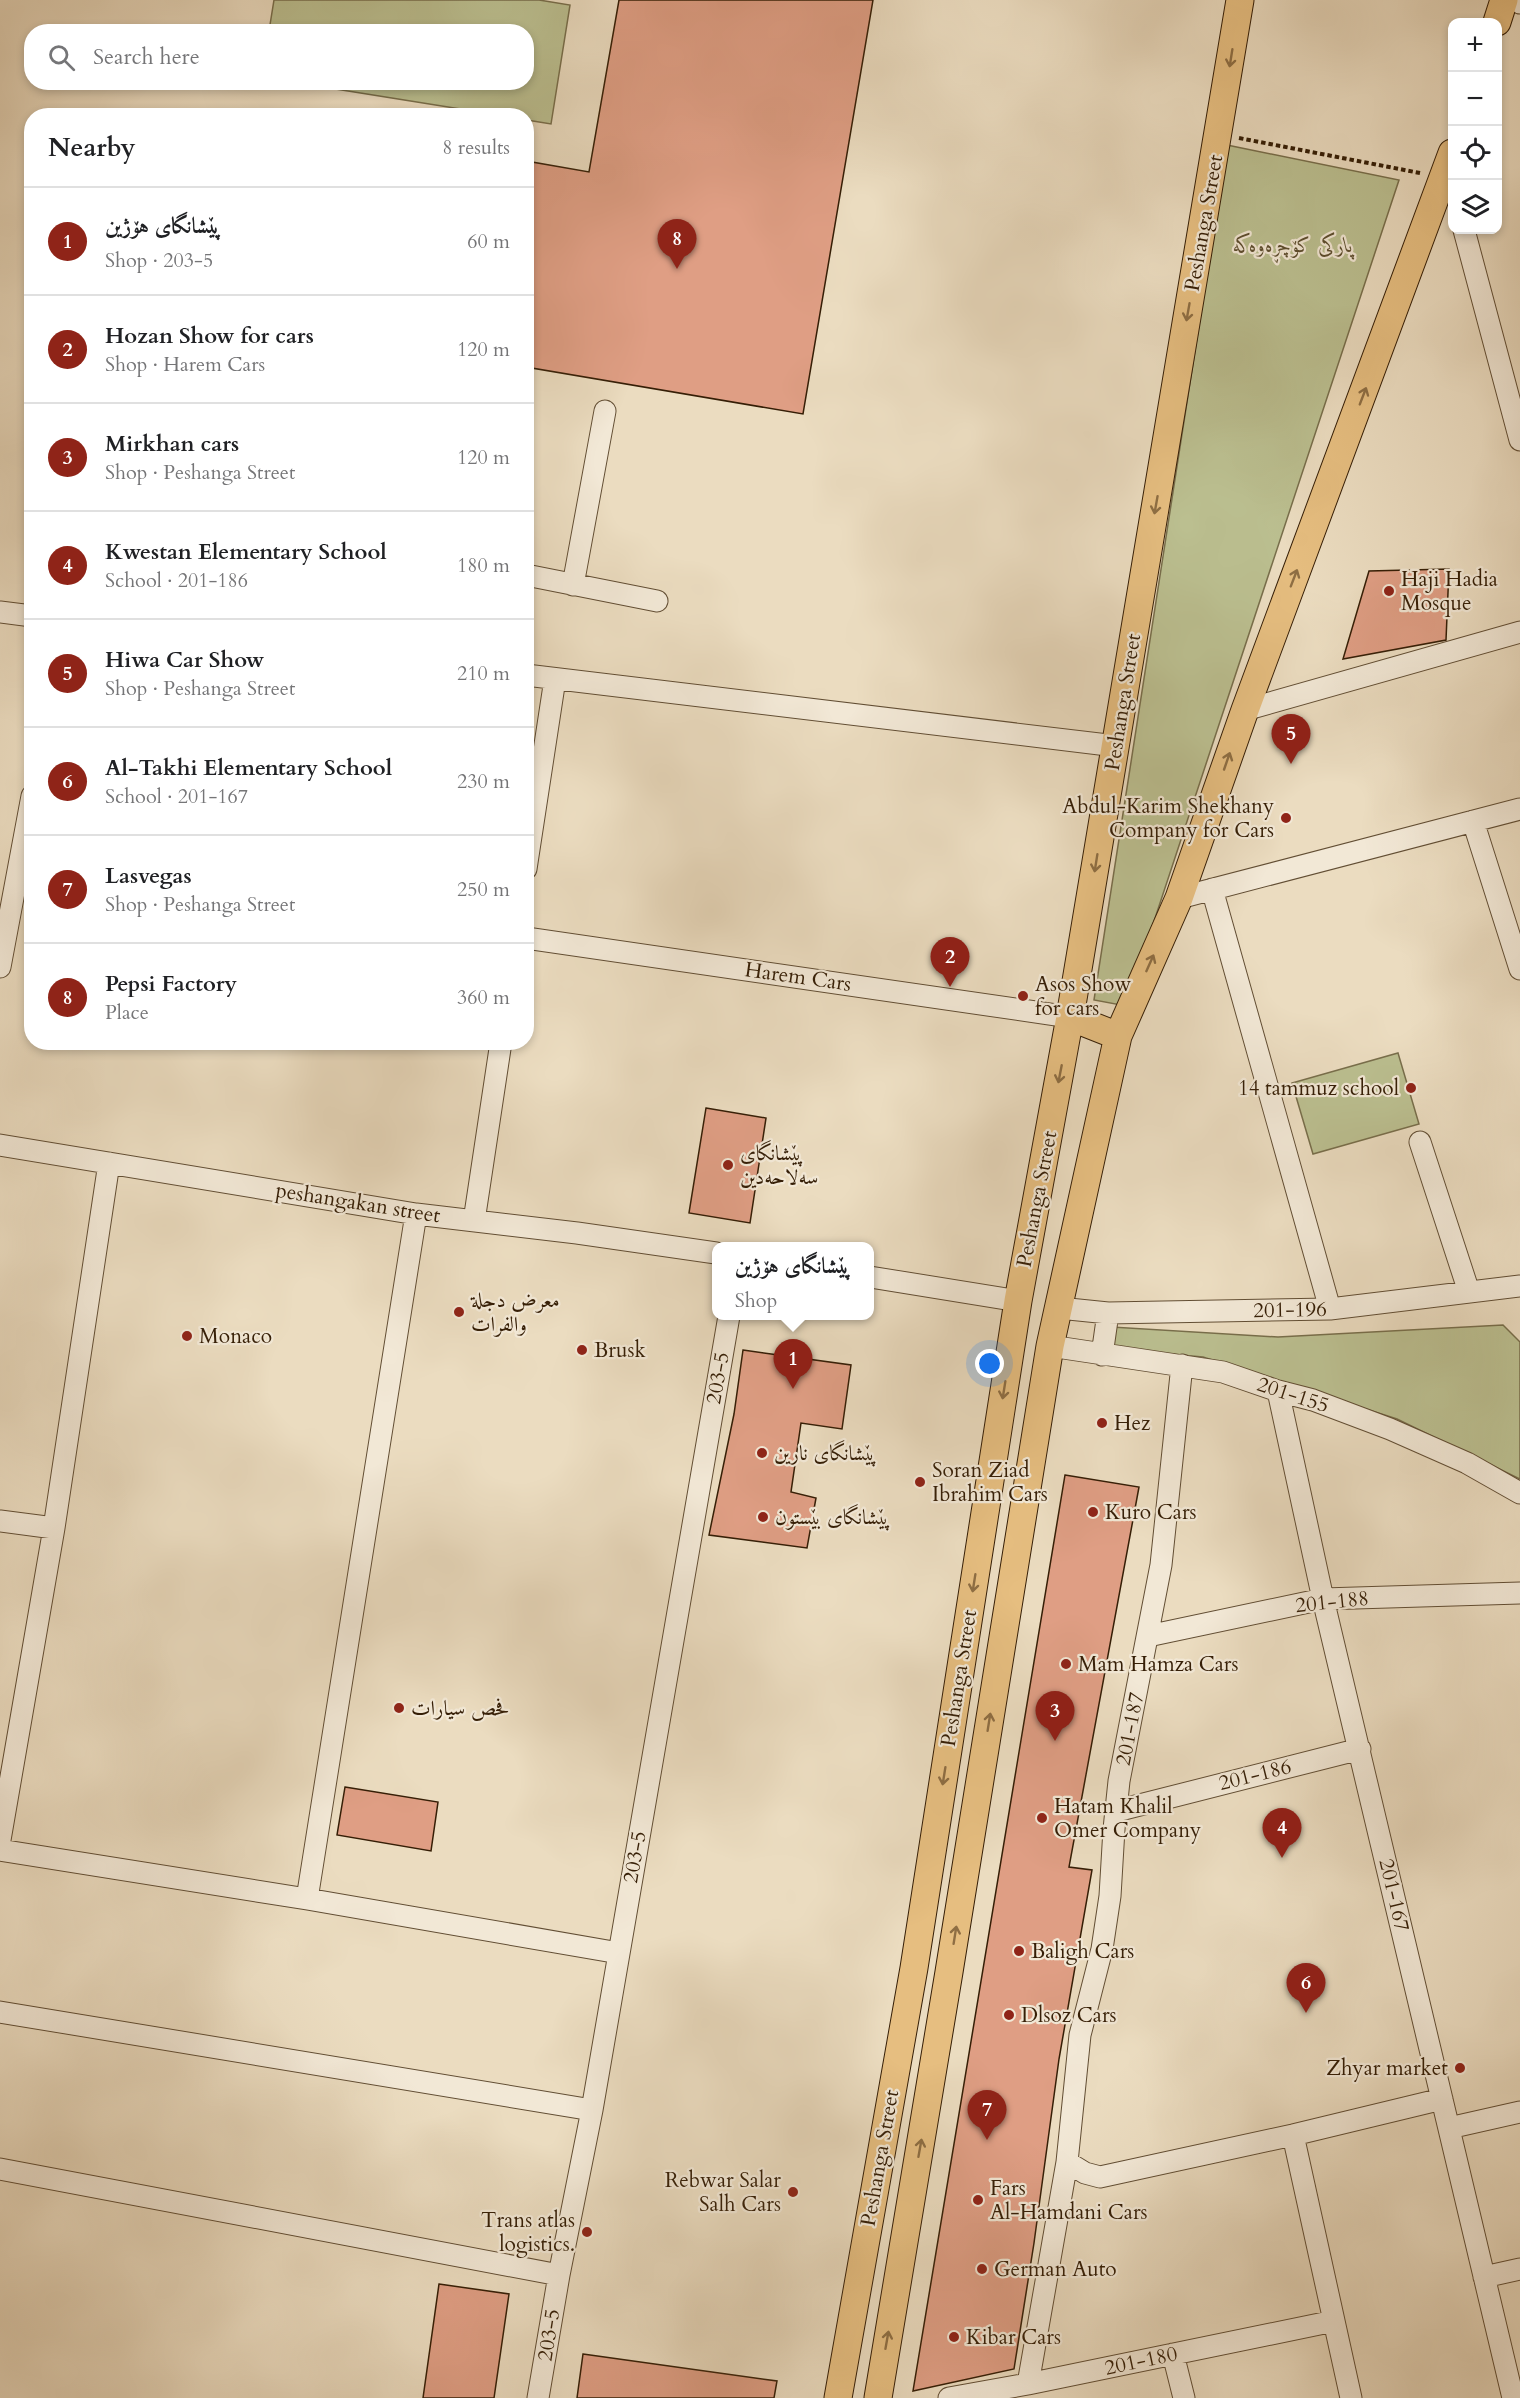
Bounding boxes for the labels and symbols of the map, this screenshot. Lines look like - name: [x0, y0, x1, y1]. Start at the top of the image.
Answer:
- one-way arrow: [1225, 47, 1236, 67]
- street label: Peshanga Street: [1178, 152, 1230, 294]
- pin: 8: [658, 220, 696, 269]
- park label: پارکی کۆچڕەوەکە: [1233, 231, 1355, 264]
- one-way arrow: [1183, 302, 1194, 322]
- one-way arrow: [1358, 387, 1369, 406]
- one-way arrow: [1150, 494, 1161, 514]
- place label: Haji Hadia Mosque: [1401, 565, 1498, 618]
- one-way arrow: [1290, 570, 1301, 588]
- marker: Haji Hadia Mosque: [1382, 584, 1396, 598]
- street label: Peshanga Street: [1098, 631, 1148, 773]
- pin: 5: [1272, 714, 1310, 764]
- one-way arrow: [1223, 753, 1234, 771]
- place label: Abdul-Karim Shekhany Company for Cars: [1062, 792, 1274, 845]
- marker: Abdul-Karim Shekhany Company for Cars: [1279, 811, 1293, 825]
- one-way arrow: [1090, 852, 1101, 872]
- pin: 2: [930, 938, 970, 987]
- street label: Harem Cars: [743, 955, 853, 999]
- one-way arrow: [1145, 955, 1156, 973]
- place label: Asos Show for cars: [1035, 970, 1131, 1023]
- marker: Asos Show for cars: [1016, 989, 1030, 1003]
- one-way arrow: [1054, 1064, 1065, 1084]
- place label: 14 tammuz school: [1238, 1074, 1399, 1103]
- marker: 14 tammuz school: [1404, 1081, 1418, 1095]
- street label: Peshanga Street: [1010, 1128, 1065, 1270]
- place label: پێشانگای سەلاحەدین: [740, 1139, 818, 1192]
- marker: پێشانگای سەلاحەدین: [721, 1158, 735, 1172]
- street label: peshangakan street: [274, 1176, 443, 1230]
- place label: معرض دجلة والفرات: [470, 1286, 560, 1339]
- street label: 201-196: [1253, 1295, 1327, 1325]
- marker: معرض دجلة والفرات: [452, 1305, 466, 1319]
- place label: Monaco: [199, 1322, 272, 1351]
- marker: Monaco: [180, 1329, 194, 1343]
- place label: Brusk: [594, 1336, 646, 1365]
- pin: 1: [774, 1340, 812, 1389]
- marker: Brusk: [575, 1343, 589, 1357]
- your location: [975, 1349, 1004, 1378]
- street label: 203-5: [699, 1350, 737, 1406]
- street label: 201-155: [1253, 1370, 1333, 1420]
- one-way arrow: [998, 1380, 1009, 1400]
- place label: Hez: [1114, 1409, 1151, 1438]
- marker: Hez: [1095, 1416, 1109, 1430]
- place label: پێشانگای نارین: [774, 1439, 877, 1468]
- marker: پێشانگای نارین: [755, 1446, 769, 1460]
- place label: Soran Ziad Ibrahim Cars: [932, 1456, 1048, 1509]
- marker: Soran Ziad Ibrahim Cars: [913, 1475, 927, 1489]
- place label: Kuro Cars: [1105, 1498, 1197, 1527]
- place label: پێشانگای بێستون: [775, 1503, 890, 1532]
- marker: Kuro Cars: [1086, 1505, 1100, 1519]
- marker: پێشانگای بێستون: [756, 1510, 770, 1524]
- one-way arrow: [968, 1573, 979, 1592]
- street label: 201-188: [1294, 1584, 1370, 1620]
- street label: Peshanga Street: [934, 1607, 984, 1749]
- place label: Mam Hamza Cars: [1078, 1650, 1239, 1679]
- marker: Mam Hamza Cars: [1059, 1657, 1073, 1671]
- street label: 201-187: [1109, 1690, 1151, 1768]
- pin: 3: [1036, 1692, 1074, 1741]
- place label: فحص سيارات: [411, 1694, 509, 1723]
- marker: فحص سيارات: [392, 1701, 406, 1715]
- one-way arrow: [984, 1712, 995, 1732]
- street label: 201-186: [1216, 1752, 1294, 1798]
- one-way arrow: [938, 1765, 949, 1785]
- place label: Hatam Khalil Omer Company: [1054, 1792, 1201, 1845]
- pin: 4: [1262, 1808, 1302, 1858]
- marker: Hatam Khalil Omer Company: [1035, 1811, 1049, 1825]
- street label: 203-5: [616, 1829, 654, 1885]
- street label: 201-167: [1372, 1856, 1416, 1934]
- one-way arrow: [950, 1926, 961, 1945]
- place label: Baligh Cars: [1031, 1937, 1134, 1966]
- marker: Baligh Cars: [1012, 1944, 1026, 1958]
- pin: 6: [1286, 1964, 1326, 2013]
- place label: Dlsoz Cars: [1021, 2001, 1117, 2030]
- marker: Dlsoz Cars: [1002, 2008, 1016, 2022]
- place label: Zhyar market: [1326, 2054, 1448, 2083]
- marker: Zhyar market: [1453, 2061, 1467, 2075]
- street label: Peshanga Street: [854, 2087, 906, 2229]
- pin: 7: [968, 2090, 1006, 2140]
- one-way arrow: [914, 2139, 925, 2158]
- place label: Rebwar Salar Salh Cars: [665, 2166, 781, 2219]
- place label: Fars Al-Hamdani Cars: [990, 2174, 1148, 2227]
- marker: Rebwar Salar Salh Cars: [786, 2185, 800, 2199]
- marker: Fars Al-Hamdani Cars: [971, 2193, 985, 2207]
- place label: Trans atlas logistics.: [481, 2206, 575, 2259]
- marker: Trans atlas logistics.: [580, 2225, 594, 2239]
- place label: German Auto: [994, 2255, 1117, 2284]
- marker: German Auto: [975, 2262, 989, 2276]
- street label: 203-5: [531, 2307, 567, 2363]
- place label: Kibar Cars: [966, 2323, 1061, 2352]
- marker: Kibar Cars: [947, 2330, 961, 2344]
- one-way arrow: [882, 2331, 893, 2351]
- street label: 201-180: [1102, 2339, 1180, 2383]

